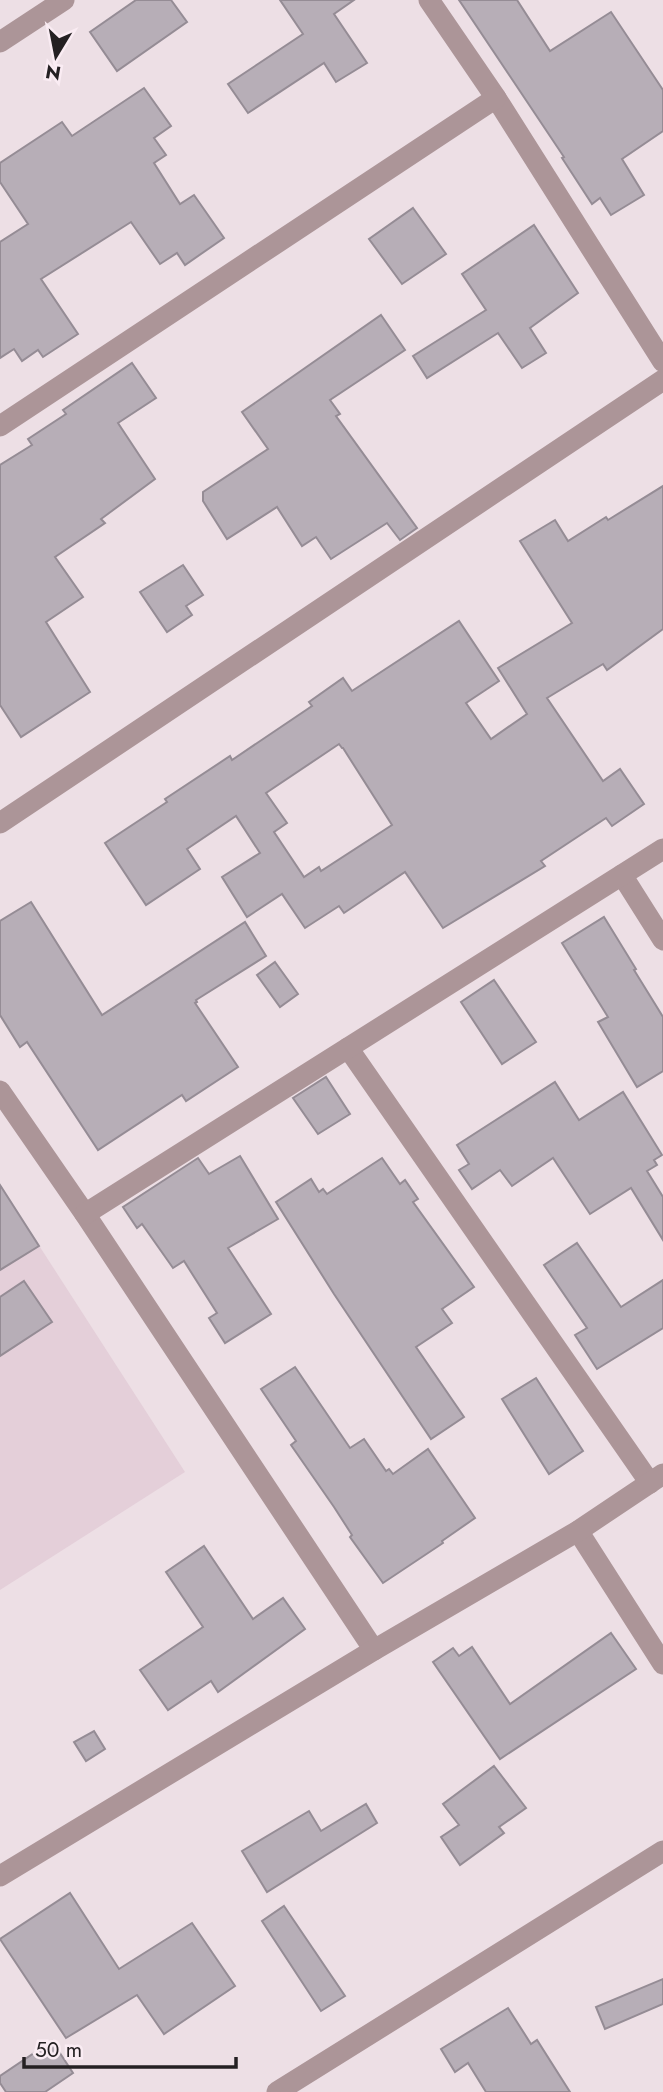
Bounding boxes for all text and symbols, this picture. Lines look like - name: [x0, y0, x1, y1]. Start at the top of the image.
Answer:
- north arrow: [21, 21, 91, 91]
- text: N: [43, 58, 63, 87]
- scale bar: [24, 2025, 236, 2070]
- text: 50 m: [35, 2035, 82, 2065]

